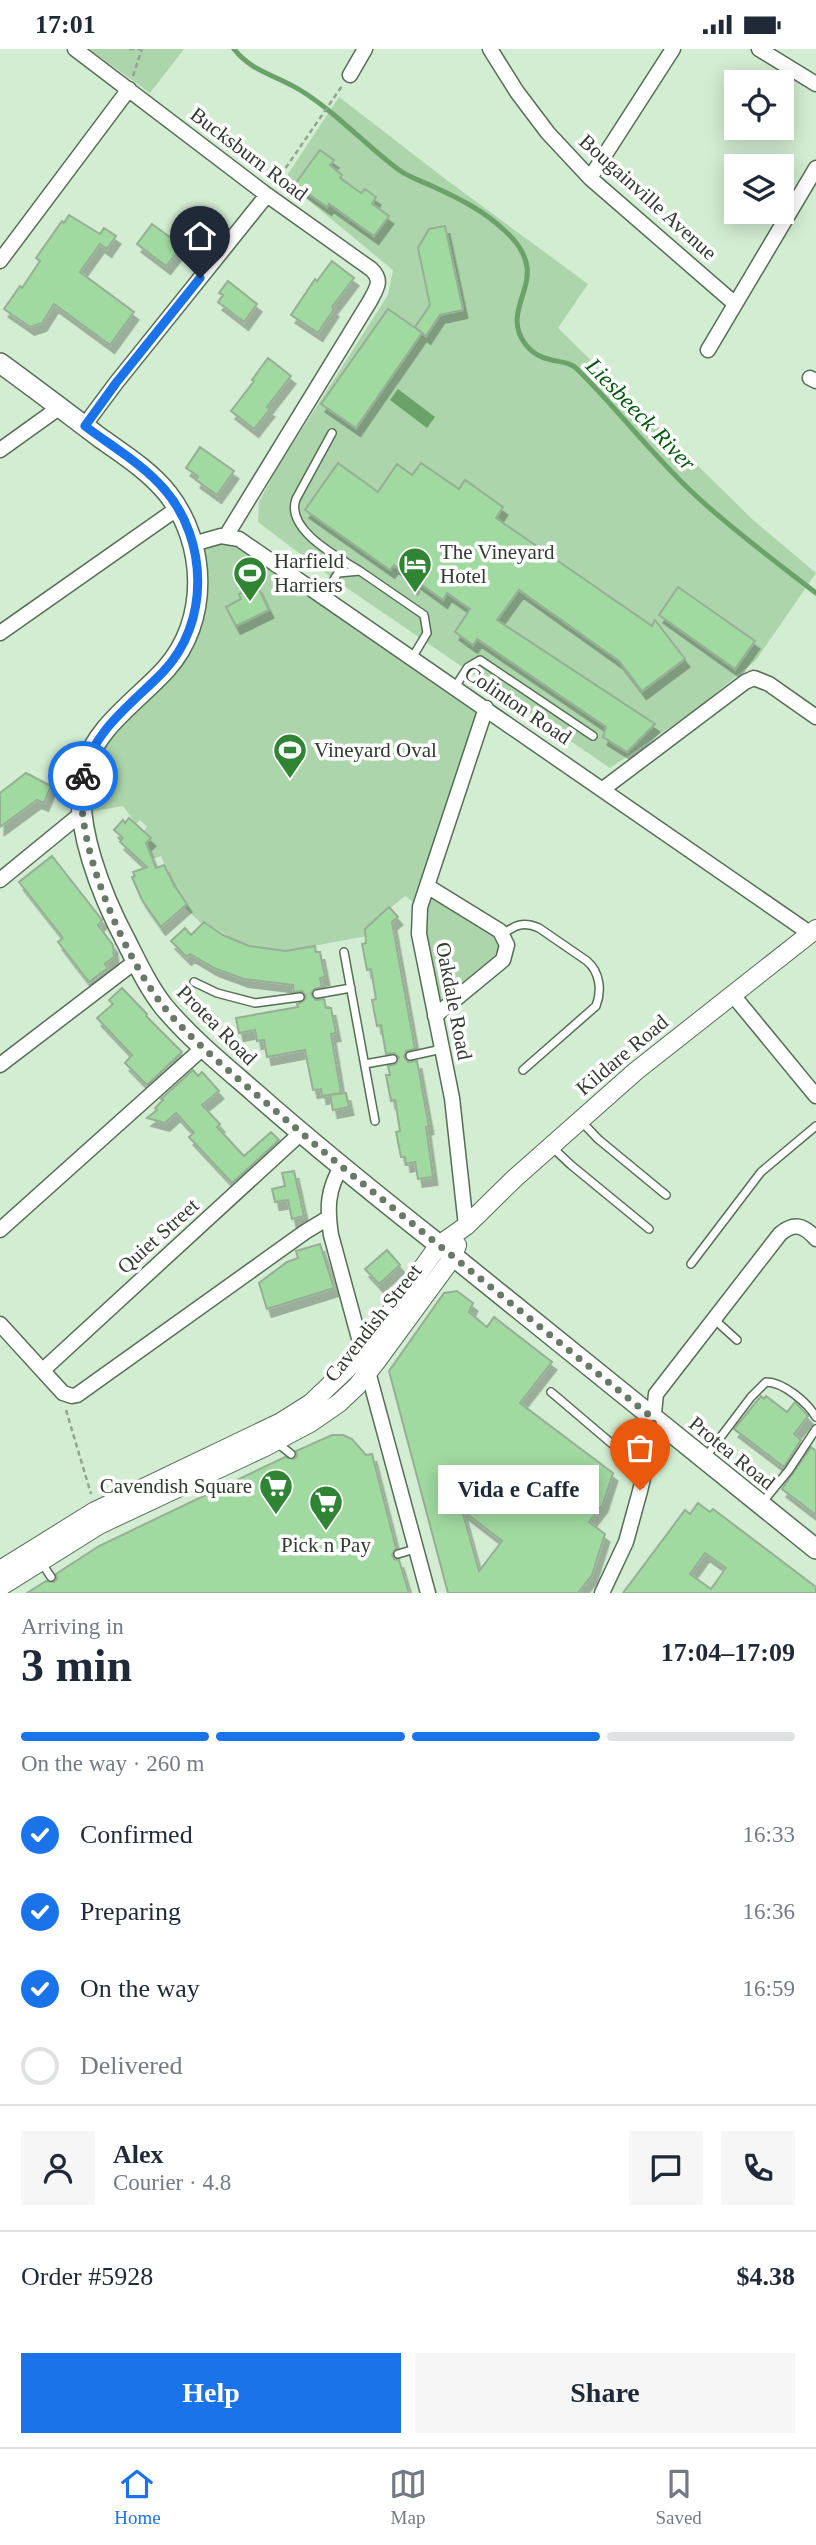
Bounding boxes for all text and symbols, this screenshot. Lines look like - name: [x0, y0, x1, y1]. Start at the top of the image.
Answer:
- text: 17:01: [35, 10, 96, 39]
- map controls: [724, 70, 794, 224]
- button: locate: [724, 70, 794, 140]
- street label: Bucksburn Road: [186, 102, 313, 206]
- street label: Bougainville Avenue: [574, 129, 722, 265]
- button: layers: [724, 154, 794, 224]
- pin: [170, 206, 230, 278]
- icon: home: [181, 217, 219, 255]
- water label: Liesbeeck River: [580, 352, 701, 476]
- place label: The Vineyard Hotel: [440, 540, 555, 588]
- hotel icon: The Vineyard Hotel: [396, 545, 434, 594]
- place label: Harfield Harriers: [274, 549, 344, 597]
- sports icon: Harfield Harriers: [231, 554, 269, 603]
- street label: Colinton Road: [460, 661, 576, 750]
- sports icon: Vineyard Oval: [271, 731, 309, 780]
- place label: Vineyard Oval: [314, 738, 437, 762]
- courier: [48, 741, 118, 811]
- icon: bike: [64, 757, 102, 795]
- street label: Oakdale Road: [431, 940, 477, 1062]
- street label: Protea Road: [172, 980, 262, 1070]
- street label: Kildare Road: [571, 1009, 673, 1100]
- street label: Quiet Street: [112, 1193, 204, 1279]
- street label: Cavendish Street: [320, 1259, 427, 1387]
- street label: Protea Road: [684, 1411, 780, 1495]
- pin: [610, 1418, 670, 1490]
- icon: bag: [621, 1429, 659, 1467]
- callout: Vida e Caffe: [437, 1465, 598, 1515]
- supermarket icon: Cavendish Square: [257, 1467, 295, 1516]
- place label: Cavendish Square: [100, 1474, 252, 1498]
- text: Vida e Caffe: [458, 1477, 579, 1502]
- supermarket icon: Pick n Pay: [307, 1483, 345, 1532]
- place label: Pick n Pay: [281, 1533, 371, 1557]
- text: Arriving in: [21, 1614, 124, 1639]
- text: 17:04–17:09: [661, 1638, 795, 1667]
- text: 3 min: [21, 1640, 132, 1691]
- text: On the way · 260 m: [21, 1751, 204, 1776]
- icon: check: [21, 1816, 59, 1854]
- text: Confirmed: [80, 1820, 193, 1849]
- text: 16:33: [743, 1822, 795, 1847]
- icon: check: [21, 1893, 59, 1931]
- text: Preparing: [80, 1897, 181, 1926]
- text: 16:36: [743, 1899, 795, 1924]
- icon: check: [21, 1970, 59, 2008]
- text: On the way: [80, 1974, 200, 2003]
- text: 16:59: [743, 1976, 795, 2001]
- text: Delivered: [80, 2051, 183, 2080]
- button: person: [21, 2131, 95, 2205]
- button: chat: [629, 2131, 703, 2205]
- button: phone: [721, 2131, 795, 2205]
- text: Alex: [113, 2140, 164, 2169]
- text: Courier · 4.8: [113, 2170, 231, 2195]
- text: Order #5928: [21, 2262, 153, 2291]
- text: $4.38: [737, 2262, 795, 2291]
- button: Help: [21, 2353, 401, 2433]
- button: Share: [415, 2353, 795, 2433]
- tab: Home: [114, 2465, 161, 2529]
- tab: Map: [389, 2465, 427, 2529]
- tab: Saved: [655, 2465, 702, 2529]

